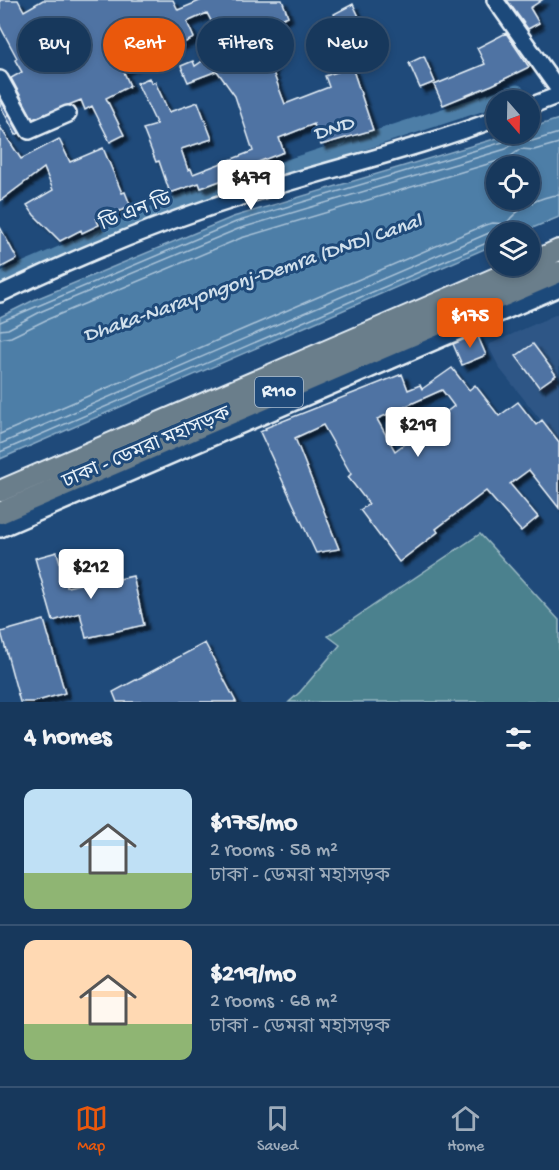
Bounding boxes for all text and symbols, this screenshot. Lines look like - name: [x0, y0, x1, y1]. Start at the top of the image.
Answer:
- chip: Buy: [18, 18, 91, 72]
- chip: Rent: [103, 18, 185, 72]
- chip: Filters: [197, 18, 294, 72]
- chip: New: [306, 18, 389, 72]
- north arrow: [486, 90, 540, 144]
- map controls: [486, 90, 540, 276]
- water label: DND: [311, 111, 359, 148]
- button: locate: [486, 156, 540, 210]
- pin: $479: [215, 160, 287, 211]
- text: $479: [232, 168, 270, 191]
- street label: ডি এন ডি: [94, 185, 176, 238]
- water label: Dhaka-Narayongonj-Demra (DND) Canal: [81, 210, 427, 350]
- button: layers: [486, 222, 540, 276]
- pin: $175: [434, 298, 506, 349]
- text: $175: [451, 306, 489, 329]
- road number: R110: [255, 377, 303, 407]
- street label: ঢাকা - ডেমরা মহাসড়ক: [59, 403, 235, 495]
- pin: $219: [382, 407, 454, 458]
- text: $219: [400, 415, 436, 438]
- pin: $212: [55, 549, 127, 600]
- text: $212: [73, 557, 109, 580]
- icon: filters: [502, 722, 535, 755]
- text: 4 homes: [24, 723, 111, 754]
- text: $175/mo: [210, 809, 298, 840]
- icon: home: [72, 813, 144, 885]
- text: 2 rooms · 58 m²: [210, 840, 338, 863]
- text: ঢাকা - ডেমরা মহাসড়ক: [210, 866, 390, 889]
- text: $219/mo: [210, 960, 296, 991]
- icon: home: [72, 964, 144, 1036]
- text: 2 rooms · 68 m²: [210, 991, 338, 1014]
- text: ঢাকা - ডেমরা মহাসড়ক: [210, 1017, 390, 1040]
- tab: Map: [75, 1102, 108, 1157]
- tab: Saved: [257, 1102, 298, 1157]
- tab: Home: [447, 1102, 484, 1157]

